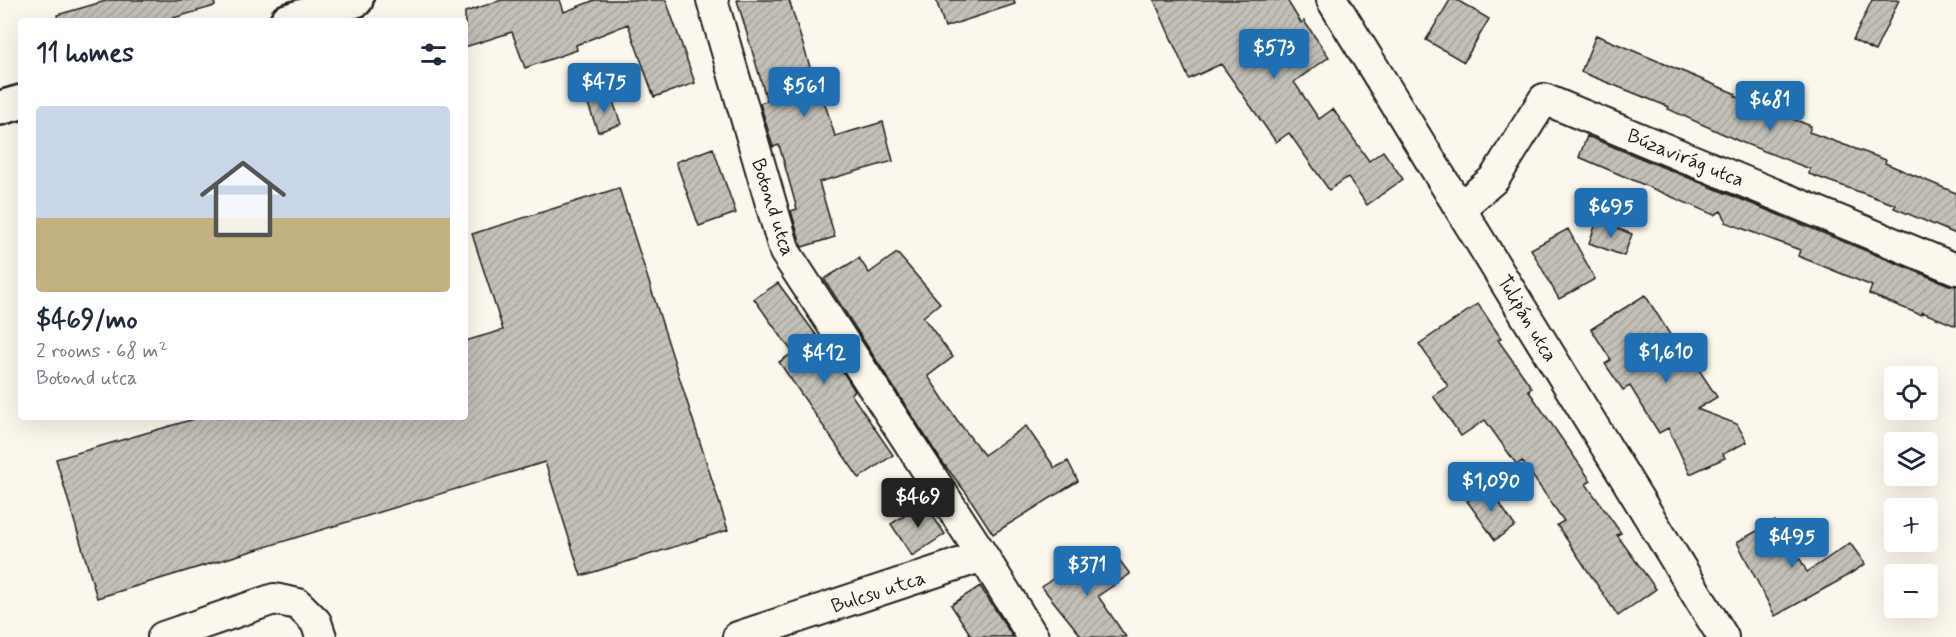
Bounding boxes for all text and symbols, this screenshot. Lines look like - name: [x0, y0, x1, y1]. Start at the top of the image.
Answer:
- pin: $573: [1238, 29, 1310, 80]
- text: $573: [1253, 35, 1295, 62]
- text: 11 homes: [36, 37, 134, 71]
- icon: filters: [417, 38, 450, 71]
- pin: $475: [568, 63, 640, 114]
- pin: $561: [768, 67, 840, 118]
- text: $475: [582, 69, 626, 96]
- text: $561: [783, 73, 825, 100]
- pin: $681: [1734, 81, 1806, 132]
- text: $681: [1750, 87, 1790, 114]
- street label: Búzavirág utca: [1623, 123, 1748, 194]
- icon: home: [189, 145, 297, 253]
- street label: Botond utca: [744, 155, 801, 260]
- pin: $695: [1575, 188, 1647, 239]
- text: $695: [1588, 194, 1634, 221]
- street label: Tulipán utca: [1490, 270, 1563, 367]
- text: $469/mo: [36, 304, 138, 338]
- pin: $1,610: [1617, 333, 1715, 384]
- pin: $412: [788, 334, 860, 385]
- text: 2 rooms · 68 m²: [36, 338, 167, 365]
- text: $1,610: [1638, 339, 1694, 366]
- text: $412: [802, 340, 846, 367]
- text: Botond utca: [36, 365, 137, 392]
- map controls: [1884, 366, 1938, 618]
- button: locate: [1884, 366, 1938, 420]
- button: layers: [1884, 432, 1938, 486]
- pin: $1,090: [1442, 462, 1540, 513]
- text: $1,090: [1462, 468, 1520, 495]
- pin: $469: [882, 478, 954, 529]
- text: $469: [896, 484, 941, 511]
- button: +: [1884, 498, 1938, 552]
- pin: $495: [1756, 518, 1828, 569]
- text: $495: [1769, 524, 1815, 551]
- pin: $371: [1051, 546, 1123, 597]
- text: $371: [1068, 552, 1106, 579]
- street label: Bulcsu utca: [828, 564, 929, 620]
- button: −: [1884, 564, 1938, 618]

